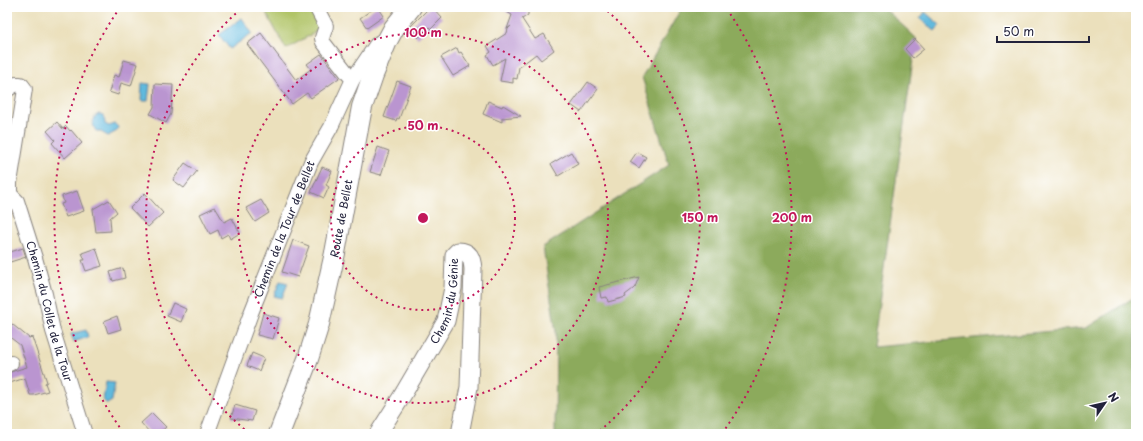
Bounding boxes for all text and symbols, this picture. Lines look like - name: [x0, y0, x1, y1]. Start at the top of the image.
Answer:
- scale bar: [997, 18, 1089, 44]
- text: 50 m: [1003, 22, 1034, 40]
- text: 100 m: [404, 23, 442, 41]
- text: 50 m: [407, 116, 439, 134]
- street label: Chemin de la Tour de Bellet: [249, 158, 319, 300]
- street label: Route de Bellet: [325, 177, 357, 259]
- text: 150 m: [682, 208, 718, 226]
- text: 200 m: [772, 208, 812, 226]
- centre of rings: [416, 211, 430, 225]
- street label: Chemin du Collet de la Tour: [22, 239, 78, 385]
- street label: Chemin du Génie: [425, 258, 462, 347]
- north arrow: [1085, 383, 1125, 423]
- text: N: [1104, 389, 1123, 406]

